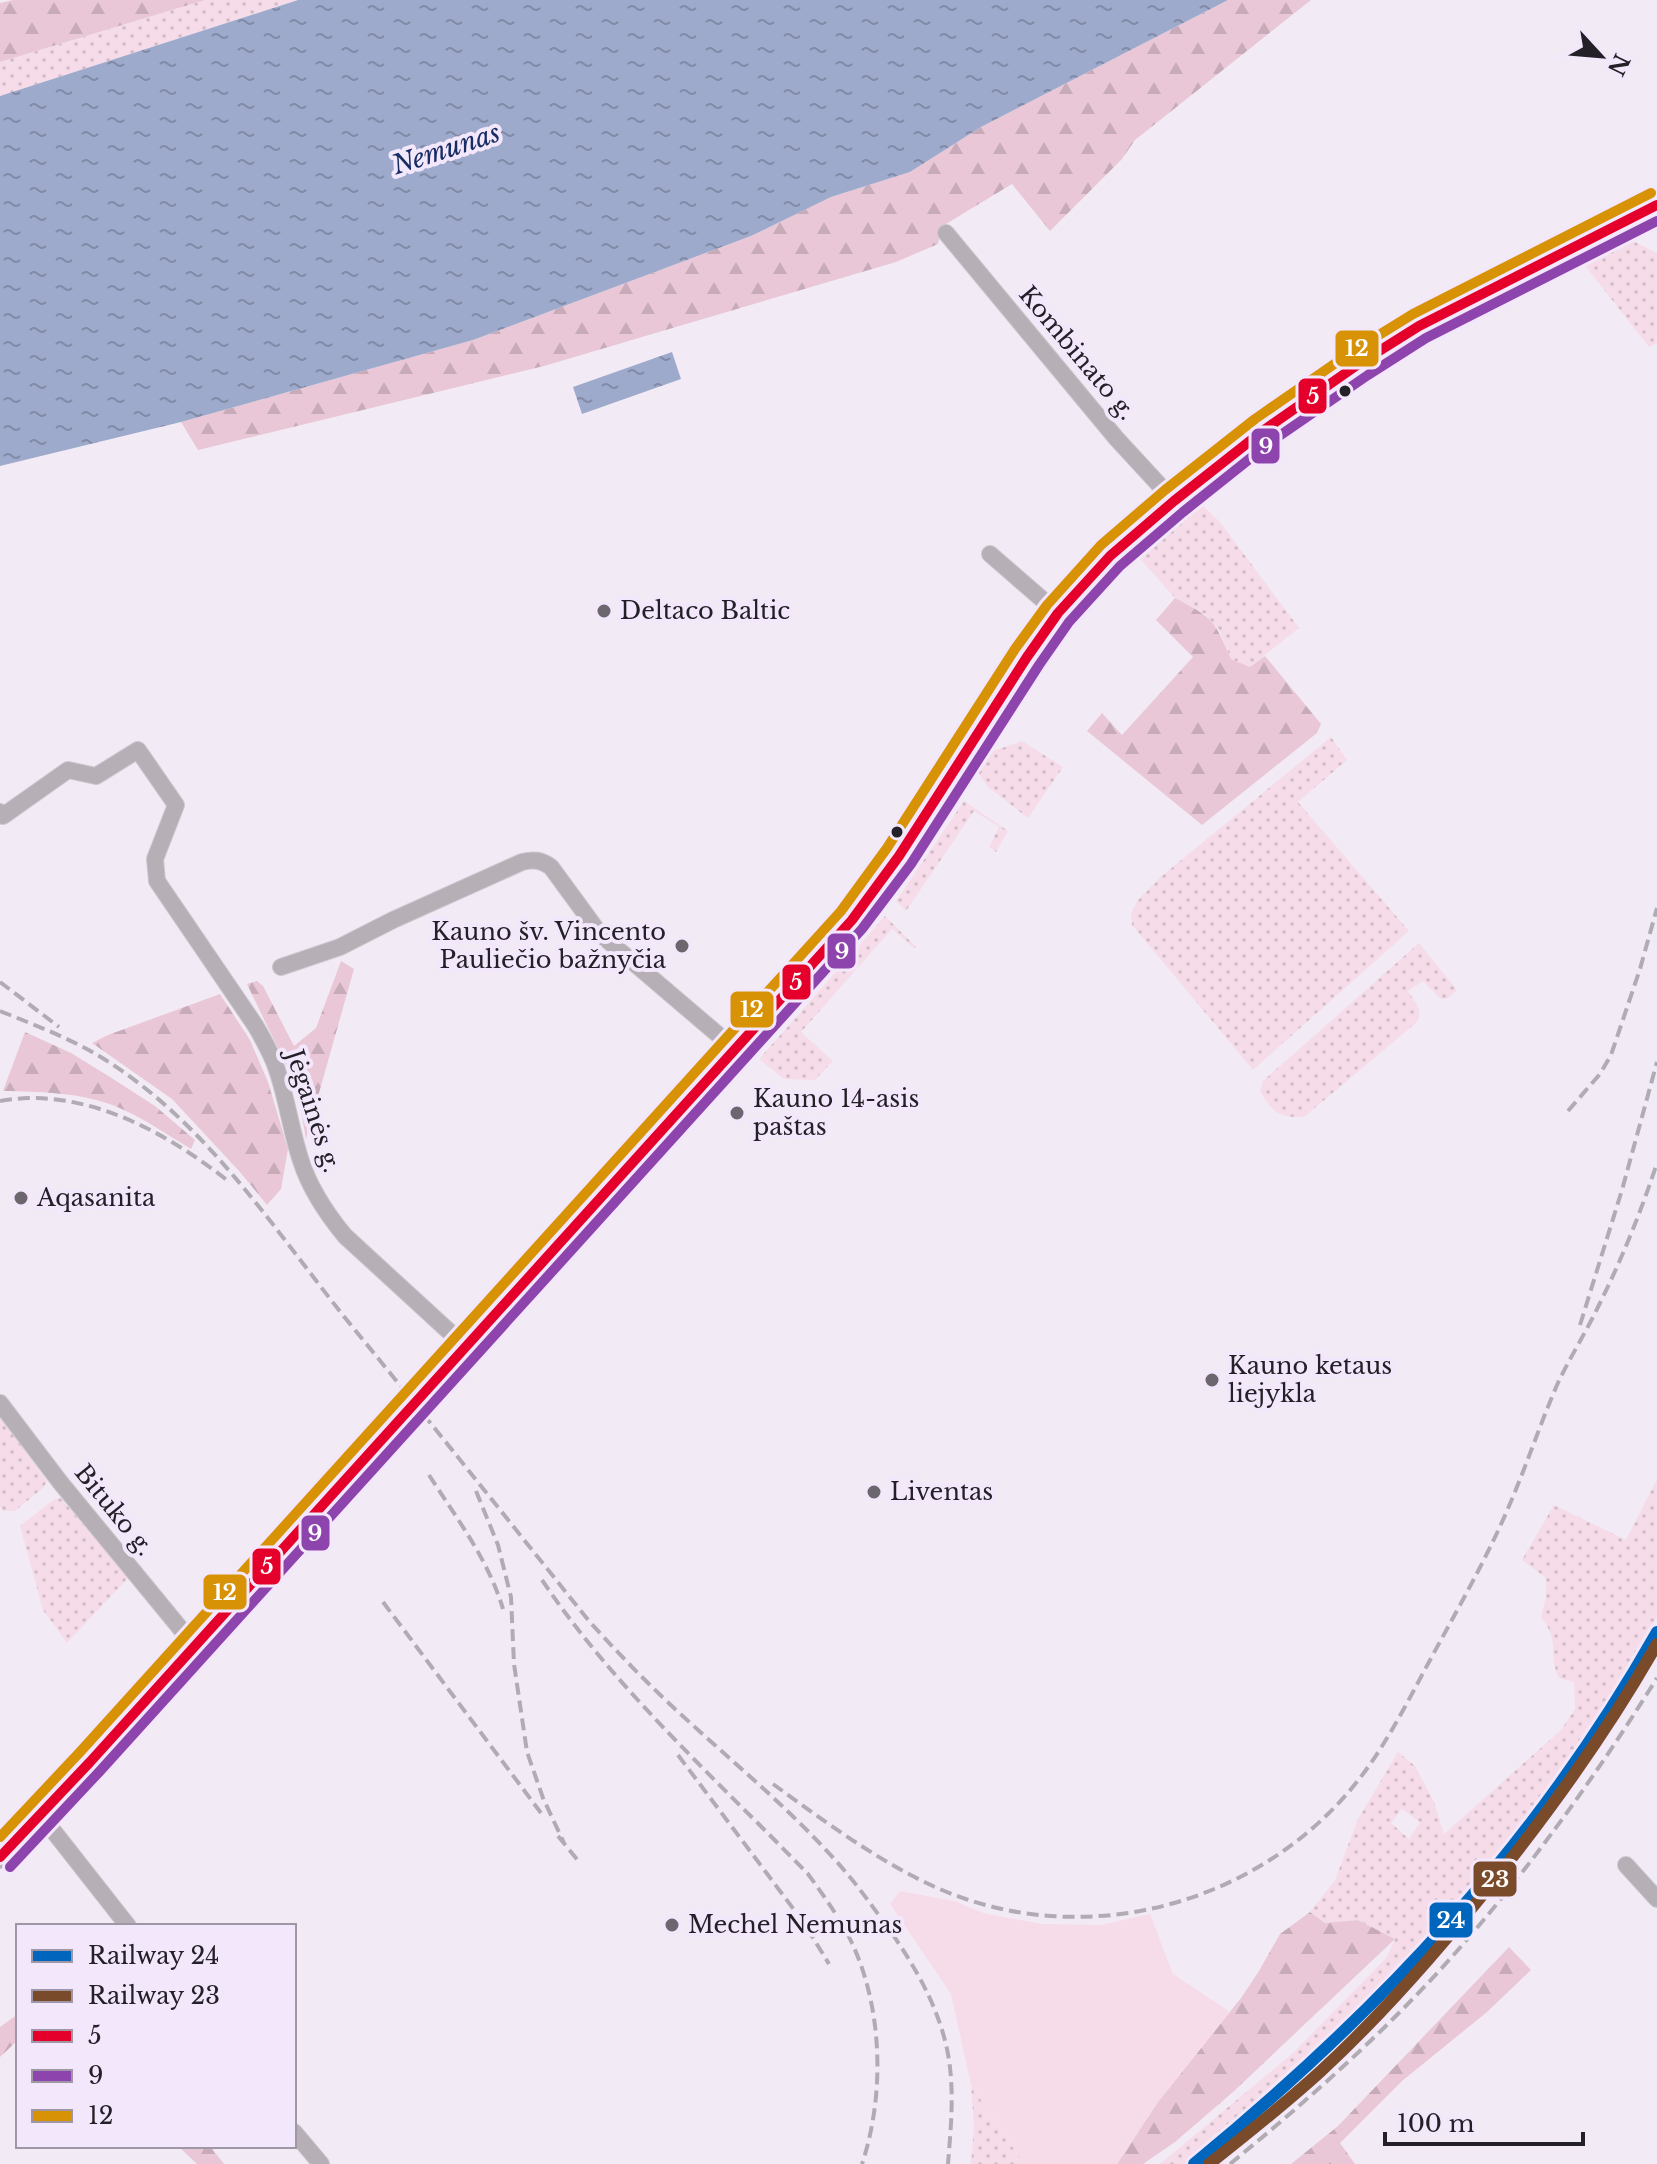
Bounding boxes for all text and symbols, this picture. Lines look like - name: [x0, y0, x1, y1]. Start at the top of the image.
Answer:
- north arrow: [1561, 16, 1641, 96]
- text: N: [1602, 49, 1635, 80]
- water label: Nemunas: [387, 116, 504, 182]
- street label: Kombinato g.: [1013, 280, 1142, 425]
- line badge: 12: [1334, 329, 1380, 368]
- text: 12: [1345, 335, 1369, 362]
- line badge: 5: [1297, 377, 1328, 415]
- text: 5: [1306, 383, 1320, 410]
- unlabelled marker: [1337, 383, 1353, 399]
- line badge: 9: [1250, 427, 1281, 465]
- text: 9: [1259, 433, 1273, 460]
- place label: Deltaco Baltic: [620, 596, 790, 625]
- marker: Deltaco Baltic: [595, 602, 613, 620]
- unlabelled marker: [889, 824, 905, 840]
- place label: Kauno šv. Vincento Pauliečio bažnyčia: [431, 917, 667, 974]
- line badge: 9: [826, 932, 857, 970]
- marker: Kauno šv. Vincento Pauliečio bažnyčia: [673, 937, 691, 955]
- text: 9: [835, 938, 849, 965]
- line badge: 5: [781, 963, 812, 1001]
- text: 5: [789, 969, 803, 996]
- line badge: 12: [729, 990, 775, 1029]
- text: 12: [740, 996, 764, 1023]
- street label: Jėgainės g.: [279, 1043, 347, 1176]
- place label: Kauno 14-asis paštas: [753, 1084, 919, 1141]
- marker: Kauno 14-asis paštas: [728, 1104, 746, 1122]
- place label: Aqasanita: [36, 1183, 156, 1212]
- marker: Aqasanita: [12, 1189, 30, 1207]
- place label: Kauno ketaus liejykla: [1228, 1351, 1392, 1408]
- marker: Kauno ketaus liejykla: [1203, 1371, 1221, 1389]
- street label: Bituko g.: [69, 1458, 160, 1561]
- place label: Liventas: [890, 1477, 993, 1506]
- marker: Liventas: [865, 1483, 883, 1501]
- line badge: 9: [300, 1514, 331, 1552]
- text: 9: [308, 1520, 322, 1547]
- line badge: 5: [251, 1547, 282, 1586]
- text: 5: [260, 1553, 274, 1580]
- line badge: 12: [202, 1573, 248, 1611]
- text: 12: [213, 1579, 237, 1606]
- line badge: 23: [1472, 1860, 1518, 1898]
- text: 23: [1481, 1866, 1509, 1893]
- line badge: 24: [1428, 1901, 1474, 1939]
- text: 24: [1437, 1907, 1465, 1934]
- place label: Mechel Nemunas: [688, 1910, 902, 1939]
- marker: Mechel Nemunas: [663, 1916, 681, 1934]
- legend: [16, 1924, 296, 2148]
- text: Railway 24: [88, 1941, 219, 1970]
- text: Railway 23: [88, 1981, 220, 2010]
- text: 5: [88, 2021, 102, 2050]
- text: 9: [88, 2061, 103, 2090]
- scale bar: [1385, 2096, 1583, 2146]
- text: 12: [88, 2101, 114, 2130]
- text: 100 m: [1397, 2109, 1475, 2138]

